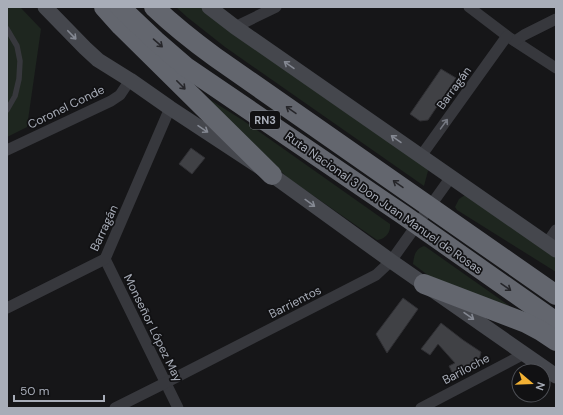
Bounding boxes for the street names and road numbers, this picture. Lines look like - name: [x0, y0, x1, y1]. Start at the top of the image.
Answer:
- street label: Barragán: [433, 63, 475, 113]
- street label: Coronel Conde: [25, 81, 107, 133]
- road number: RN3: [250, 111, 280, 129]
- street label: Ruta Nacional 3 Don Juan Manuel de Rosas: [282, 128, 486, 278]
- street label: Barragán: [86, 202, 122, 254]
- street label: Monseñor López May: [120, 272, 186, 385]
- street label: Barrientos: [266, 282, 324, 322]
- street label: Bariloche: [440, 350, 493, 388]

